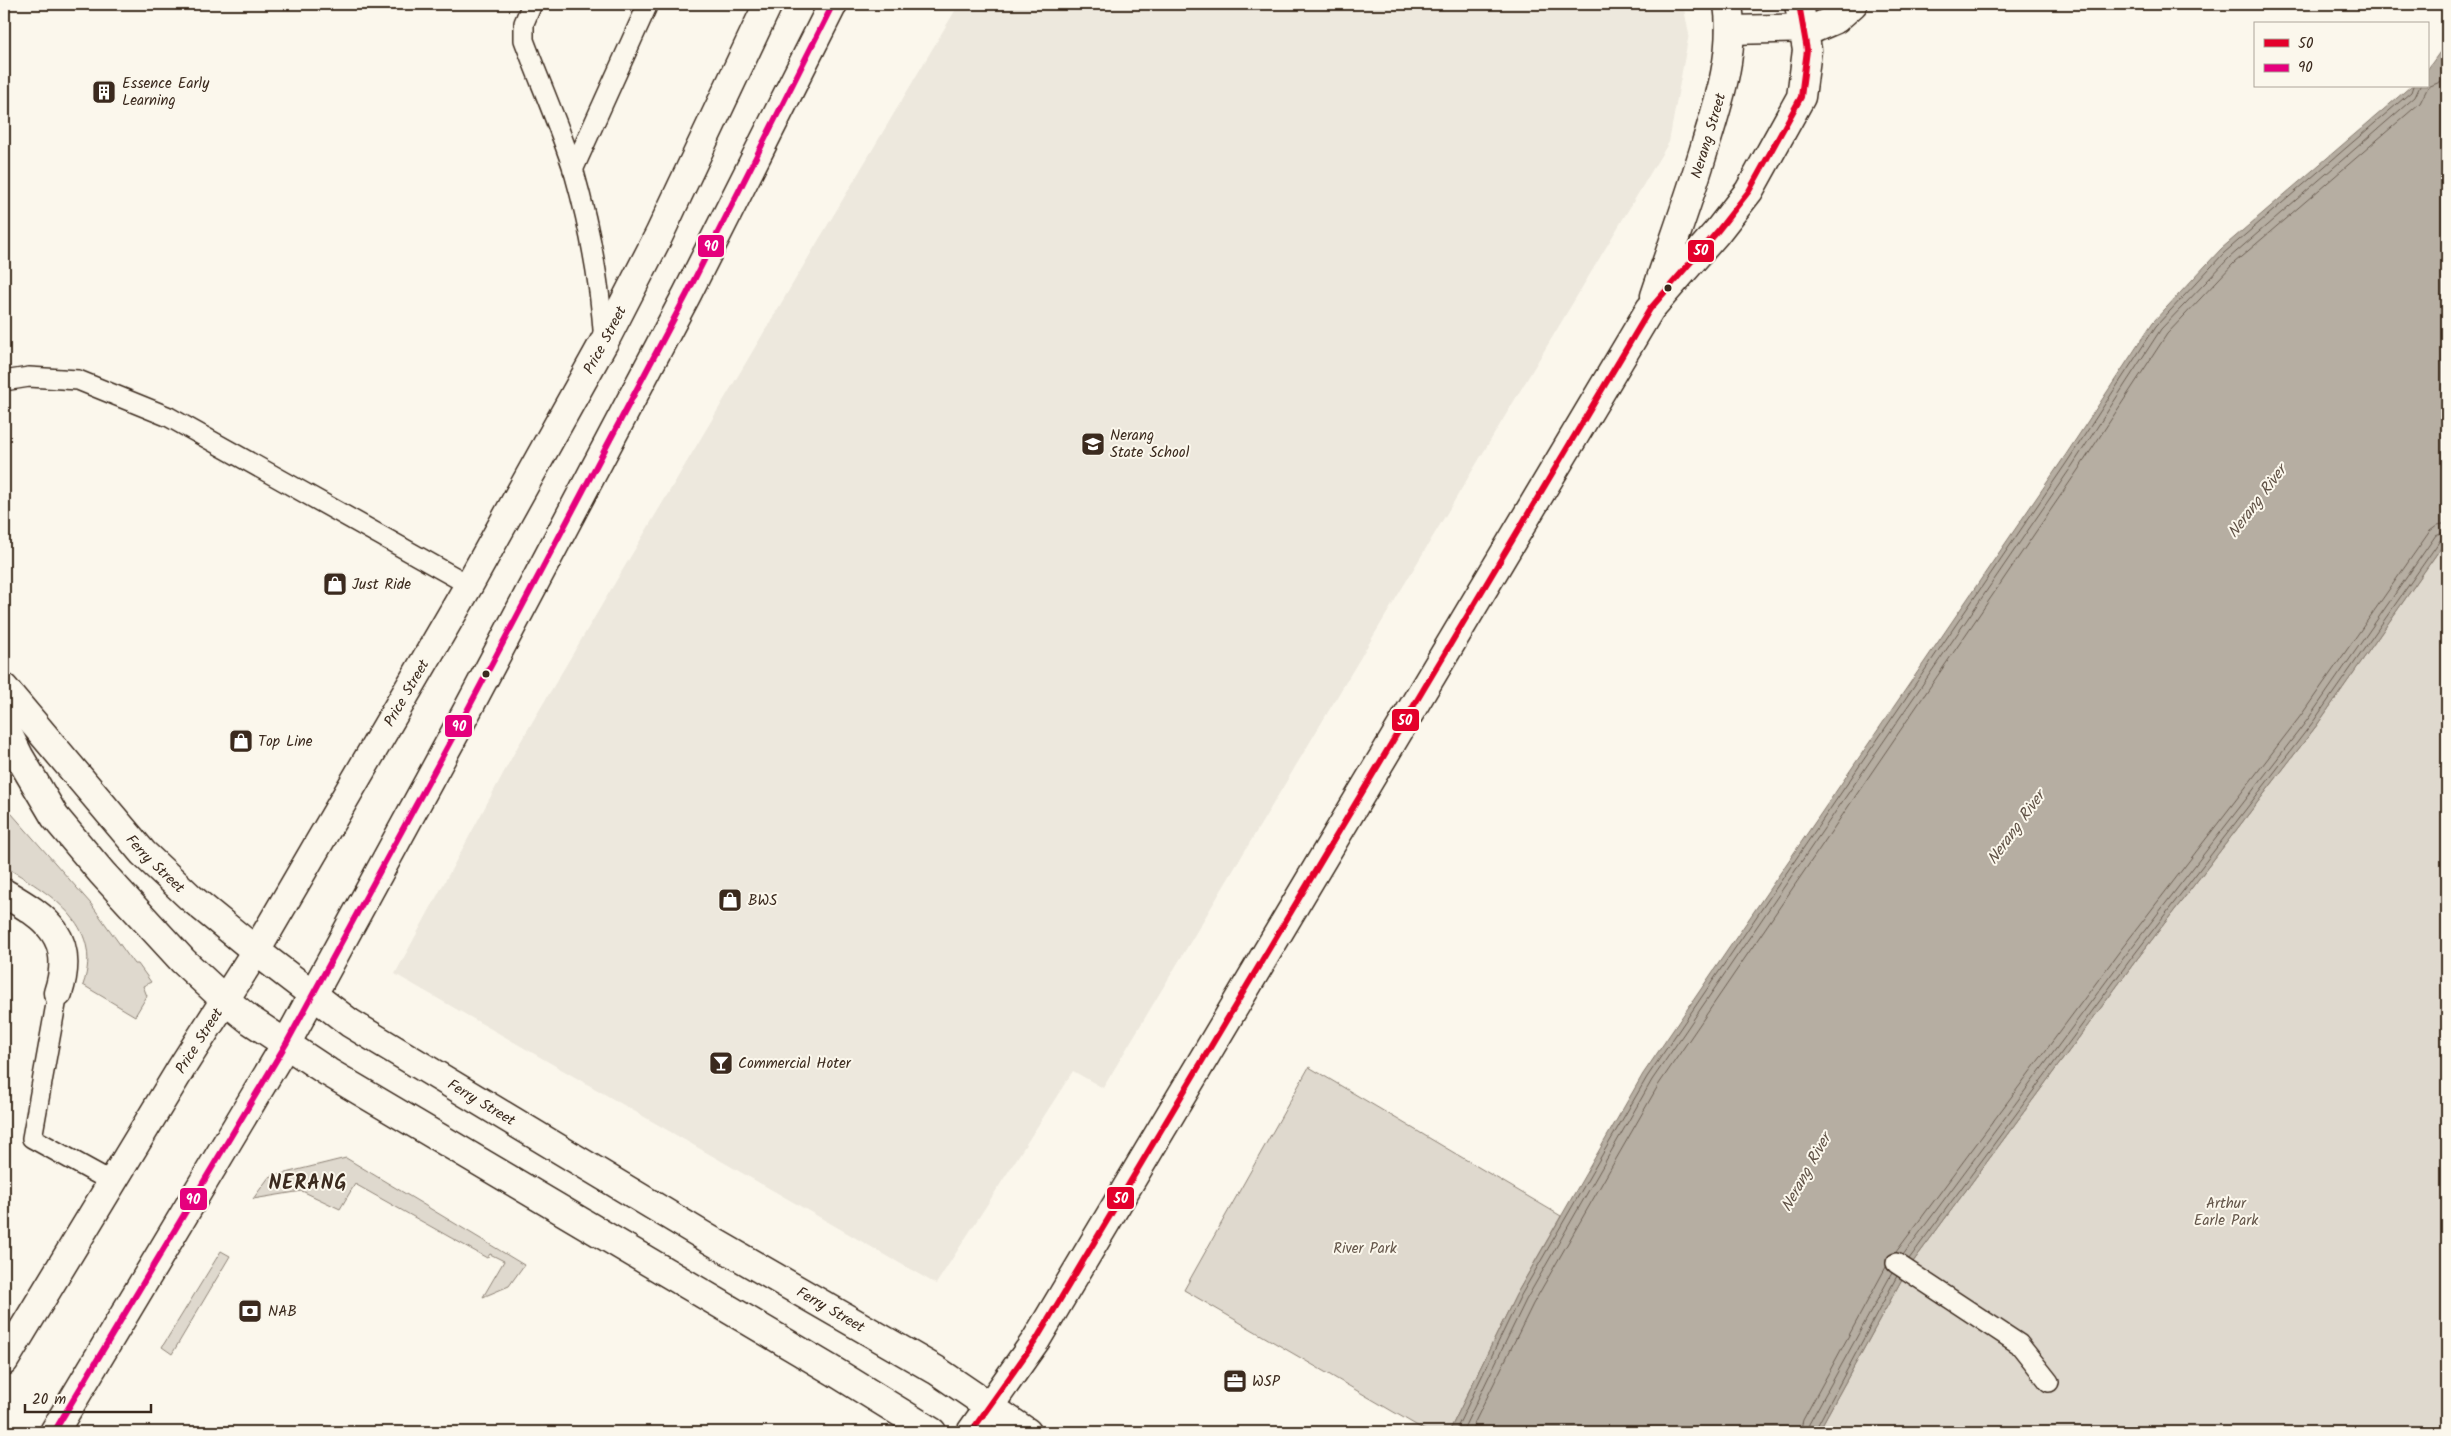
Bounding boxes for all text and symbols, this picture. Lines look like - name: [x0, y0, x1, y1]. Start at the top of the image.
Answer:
- legend: [2254, 22, 2428, 88]
- text: 50: [2298, 32, 2314, 56]
- text: 90: [2298, 56, 2313, 80]
- place label: Essence Early Learning: [122, 72, 210, 113]
- building icon: Essence Early Learning: [91, 79, 117, 105]
- street label: Nerang Street: [1685, 90, 1733, 182]
- line badge: 90: [697, 234, 725, 258]
- text: 90: [704, 236, 719, 258]
- line badge: 50: [1687, 239, 1715, 263]
- text: 50: [1693, 240, 1709, 262]
- unlabelled marker: [1663, 283, 1673, 293]
- street label: Price Street: [577, 302, 634, 379]
- place label: Nerang State School: [1110, 424, 1190, 465]
- school or university icon: Nerang State School: [1080, 431, 1106, 457]
- water label: Nerang River: [2221, 457, 2295, 544]
- shop icon: Just Ride: [322, 571, 348, 597]
- place label: Just Ride: [352, 573, 411, 597]
- street label: Price Street: [378, 655, 436, 731]
- unlabelled marker: [481, 669, 491, 679]
- line badge: 50: [1391, 708, 1420, 732]
- text: 50: [1397, 710, 1413, 732]
- line badge: 90: [444, 714, 473, 738]
- text: 90: [452, 716, 467, 738]
- shop icon: Top Line: [228, 728, 254, 754]
- place label: Top Line: [258, 730, 313, 754]
- water label: Nerang River: [1981, 783, 2054, 870]
- street label: Ferry Street: [119, 829, 190, 900]
- shop icon: BWS: [717, 887, 743, 913]
- place label: BWS: [748, 889, 777, 913]
- street label: Price Street: [170, 1003, 230, 1079]
- bar icon: Commercial Hoter: [708, 1050, 734, 1076]
- place label: Commercial Hoter: [738, 1052, 852, 1076]
- street label: Ferry Street: [442, 1073, 520, 1133]
- water label: Nerang River: [1775, 1126, 1840, 1216]
- district label: NERANG: [269, 1168, 347, 1200]
- line badge: 50: [1106, 1186, 1135, 1210]
- line badge: 90: [179, 1187, 208, 1211]
- text: 50: [1113, 1188, 1129, 1210]
- text: 90: [186, 1189, 201, 1211]
- park label: Arthur Earle Park: [2194, 1192, 2259, 1233]
- park label: River Park: [1333, 1237, 1398, 1261]
- street label: Ferry Street: [791, 1281, 869, 1340]
- bank icon: NAB: [237, 1298, 263, 1324]
- place label: NAB: [268, 1300, 297, 1324]
- office icon: WSP: [1222, 1368, 1248, 1394]
- place label: WSP: [1252, 1370, 1281, 1394]
- scale bar: [25, 1381, 151, 1413]
- text: 20 m: [32, 1388, 66, 1412]

